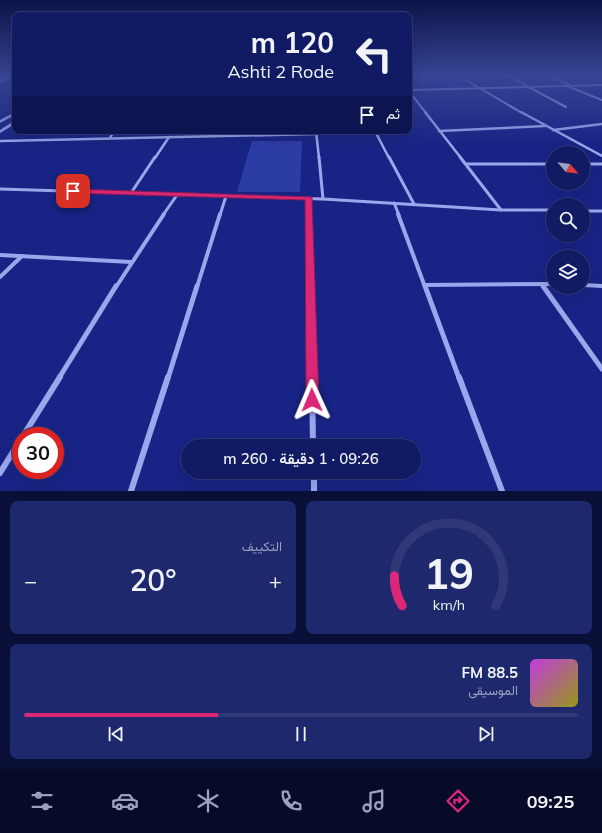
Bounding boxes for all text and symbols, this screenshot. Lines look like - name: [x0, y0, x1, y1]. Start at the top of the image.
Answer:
- text: 120 m: [251, 25, 334, 60]
- icon: left: [348, 28, 400, 80]
- text: Ashti 2 Rode: [228, 60, 334, 83]
- icon: arrive: [356, 104, 378, 126]
- text: ثم: [386, 104, 400, 123]
- north arrow: [546, 146, 590, 190]
- map controls: [546, 146, 590, 294]
- pin: [56, 174, 90, 208]
- icon: arrive: [62, 180, 84, 202]
- button: search: [546, 198, 590, 242]
- button: layers: [546, 250, 590, 294]
- position arrow: [291, 379, 333, 421]
- speed limit sign: 30: [12, 427, 64, 479]
- text: 09:26 · 1 دقيقة · 260 m: [223, 449, 379, 468]
- text: التكييف: [242, 538, 282, 554]
- text: 19: [424, 546, 474, 598]
- text: 20°: [129, 561, 177, 599]
- text: −: [24, 567, 37, 595]
- text: +: [269, 567, 282, 595]
- text: km/h: [433, 595, 465, 613]
- text: 88.5 FM: [462, 663, 518, 682]
- text: الموسيقى: [468, 682, 518, 698]
- icon: previous: [105, 723, 127, 745]
- icon: pause: [290, 723, 312, 745]
- icon: next: [475, 723, 497, 745]
- icon: filters: [28, 787, 56, 815]
- icon: car: [111, 787, 139, 815]
- icon: climate: [194, 787, 222, 815]
- icon: phone: [277, 787, 305, 815]
- icon: music: [360, 787, 388, 815]
- icon: directions: [444, 787, 472, 815]
- text: 09:25: [527, 790, 574, 813]

